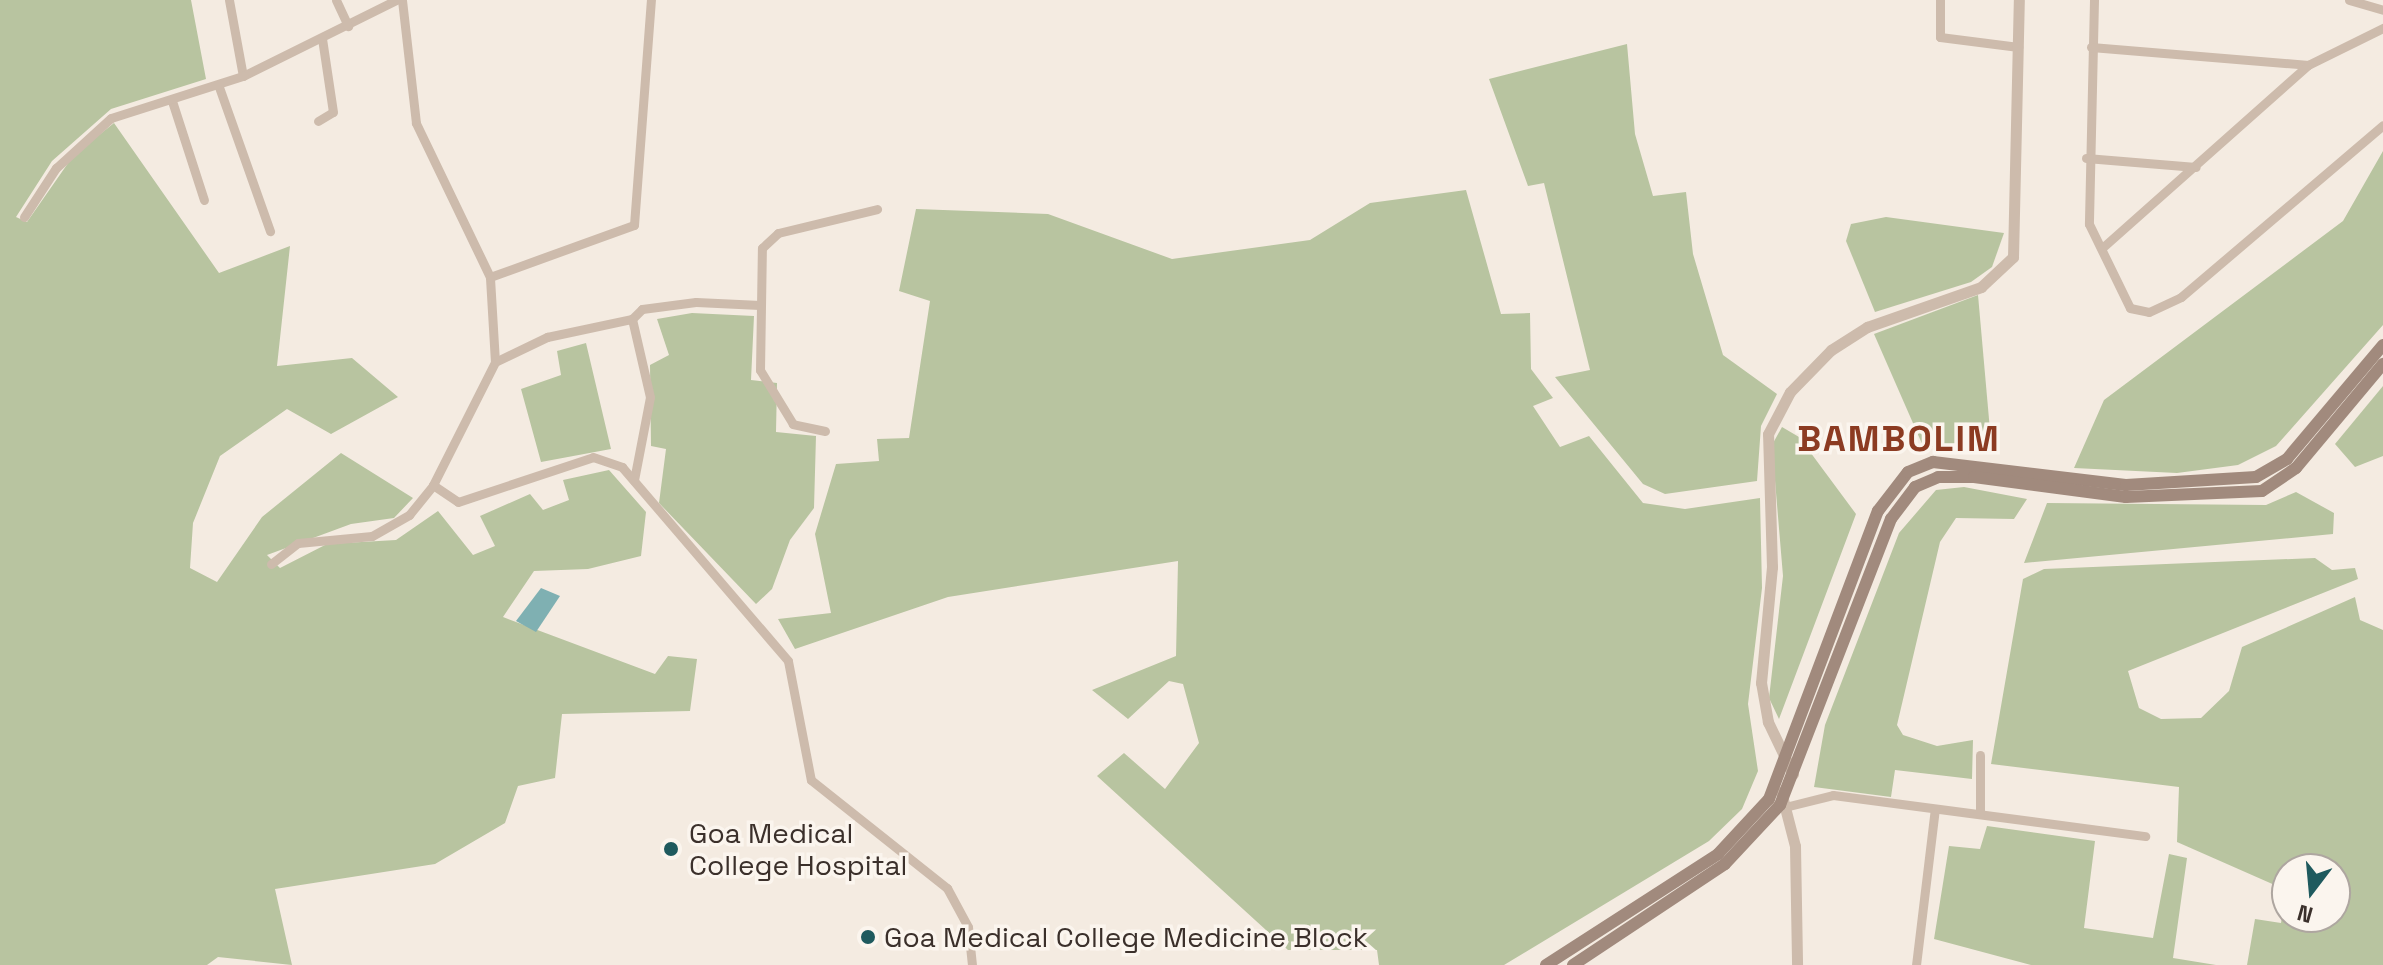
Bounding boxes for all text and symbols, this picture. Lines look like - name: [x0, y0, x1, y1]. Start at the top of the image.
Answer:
- district label: BAMBOLIM: [1797, 418, 2001, 462]
- place label: Goa Medical College Hospital: [689, 816, 907, 882]
- marker: Goa Medical College Hospital: [660, 838, 682, 860]
- north arrow: [2271, 853, 2351, 933]
- text: N: [2294, 899, 2316, 930]
- place label: Goa Medical College Medicine Block: [884, 920, 1368, 954]
- marker: Goa Medical College Medicine Block: [859, 928, 877, 946]

